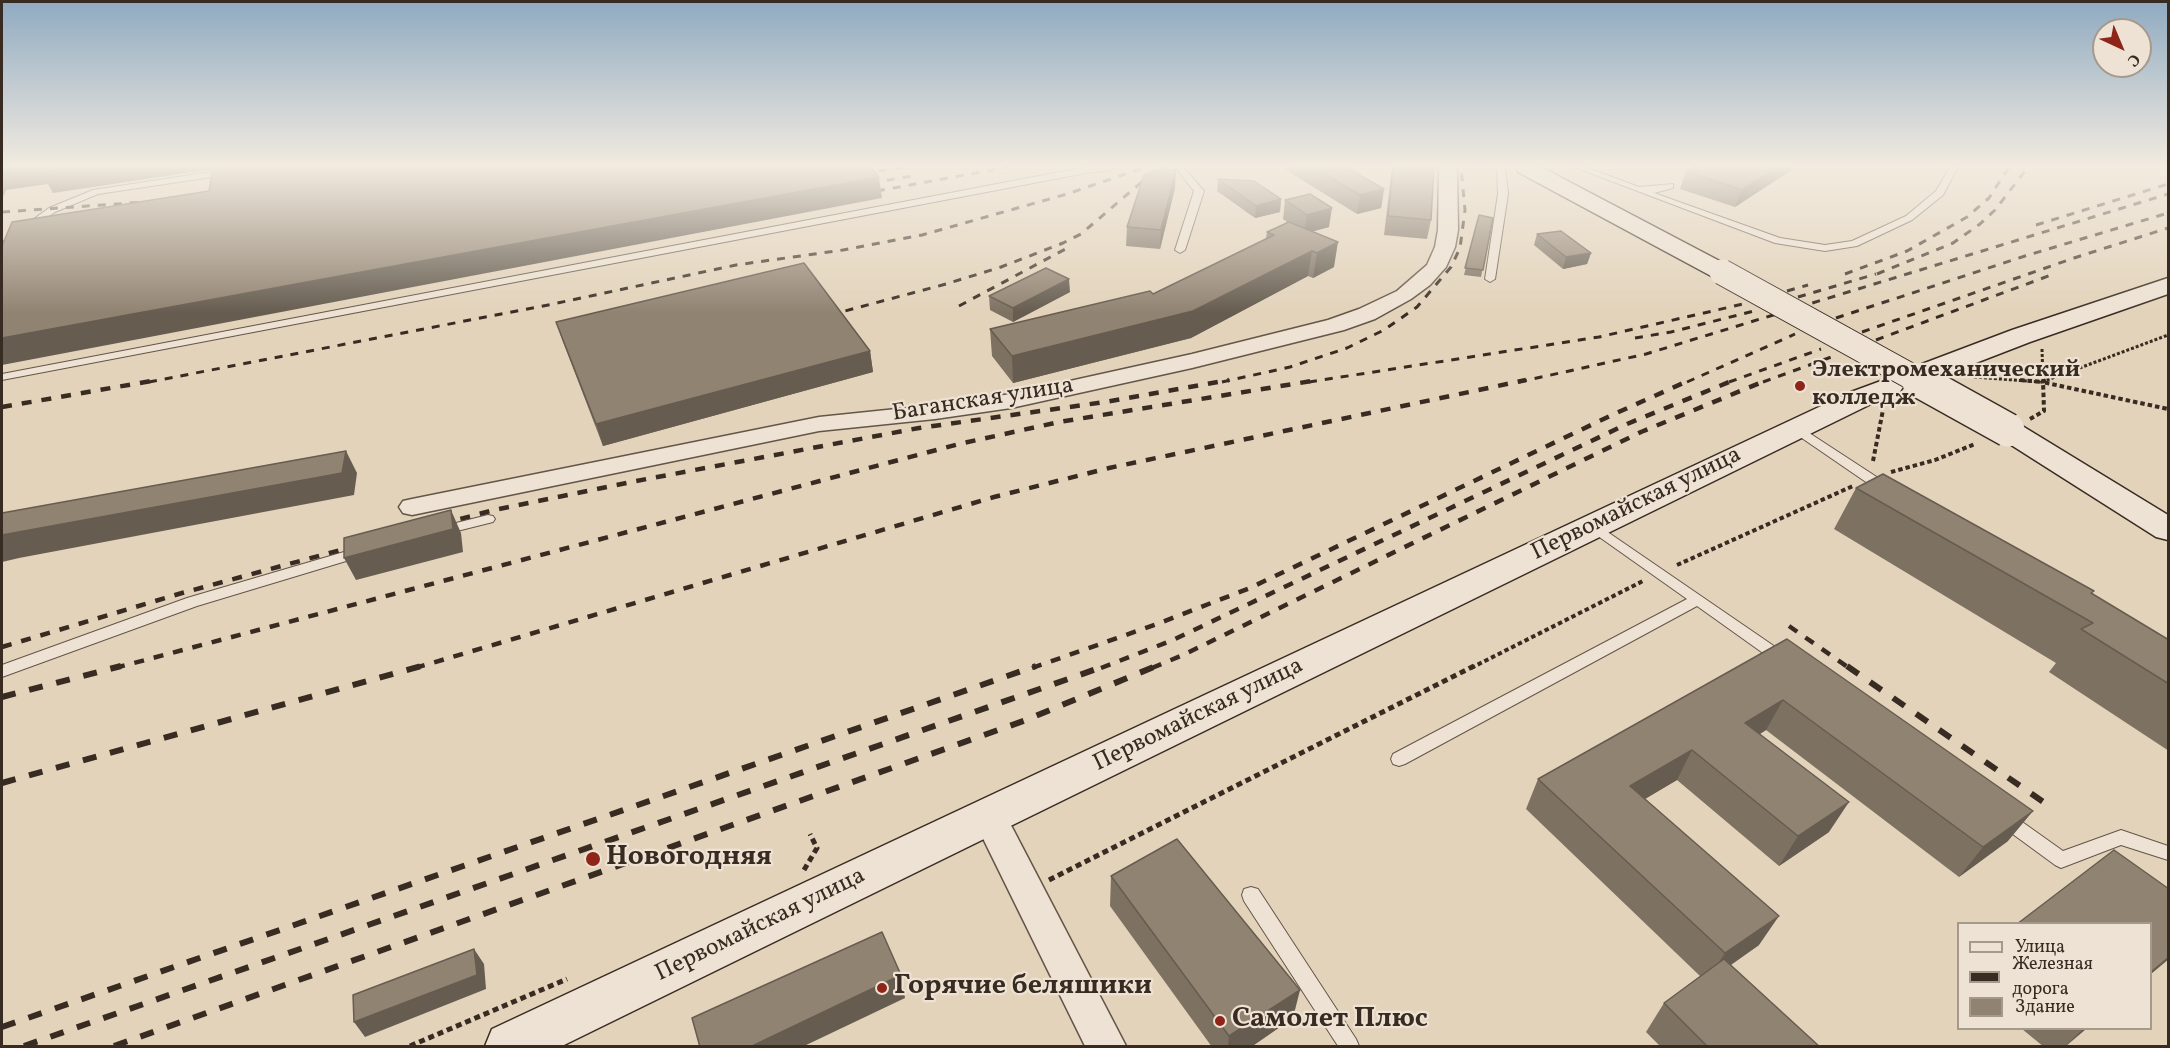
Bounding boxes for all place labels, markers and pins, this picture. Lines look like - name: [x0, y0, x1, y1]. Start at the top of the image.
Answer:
- place label: Электромеханический колледж: [1812, 358, 2080, 414]
- marker: Электромеханический колледж: [1793, 379, 1807, 393]
- place label: Новогодняя: [606, 842, 772, 876]
- marker: Новогодняя: [584, 850, 602, 868]
- place label: Горячие беляшики: [894, 971, 1152, 1005]
- marker: Горячие беляшики: [875, 981, 889, 995]
- place label: Самолет Плюс: [1232, 1004, 1428, 1038]
- marker: Самолет Плюс: [1213, 1014, 1227, 1028]

